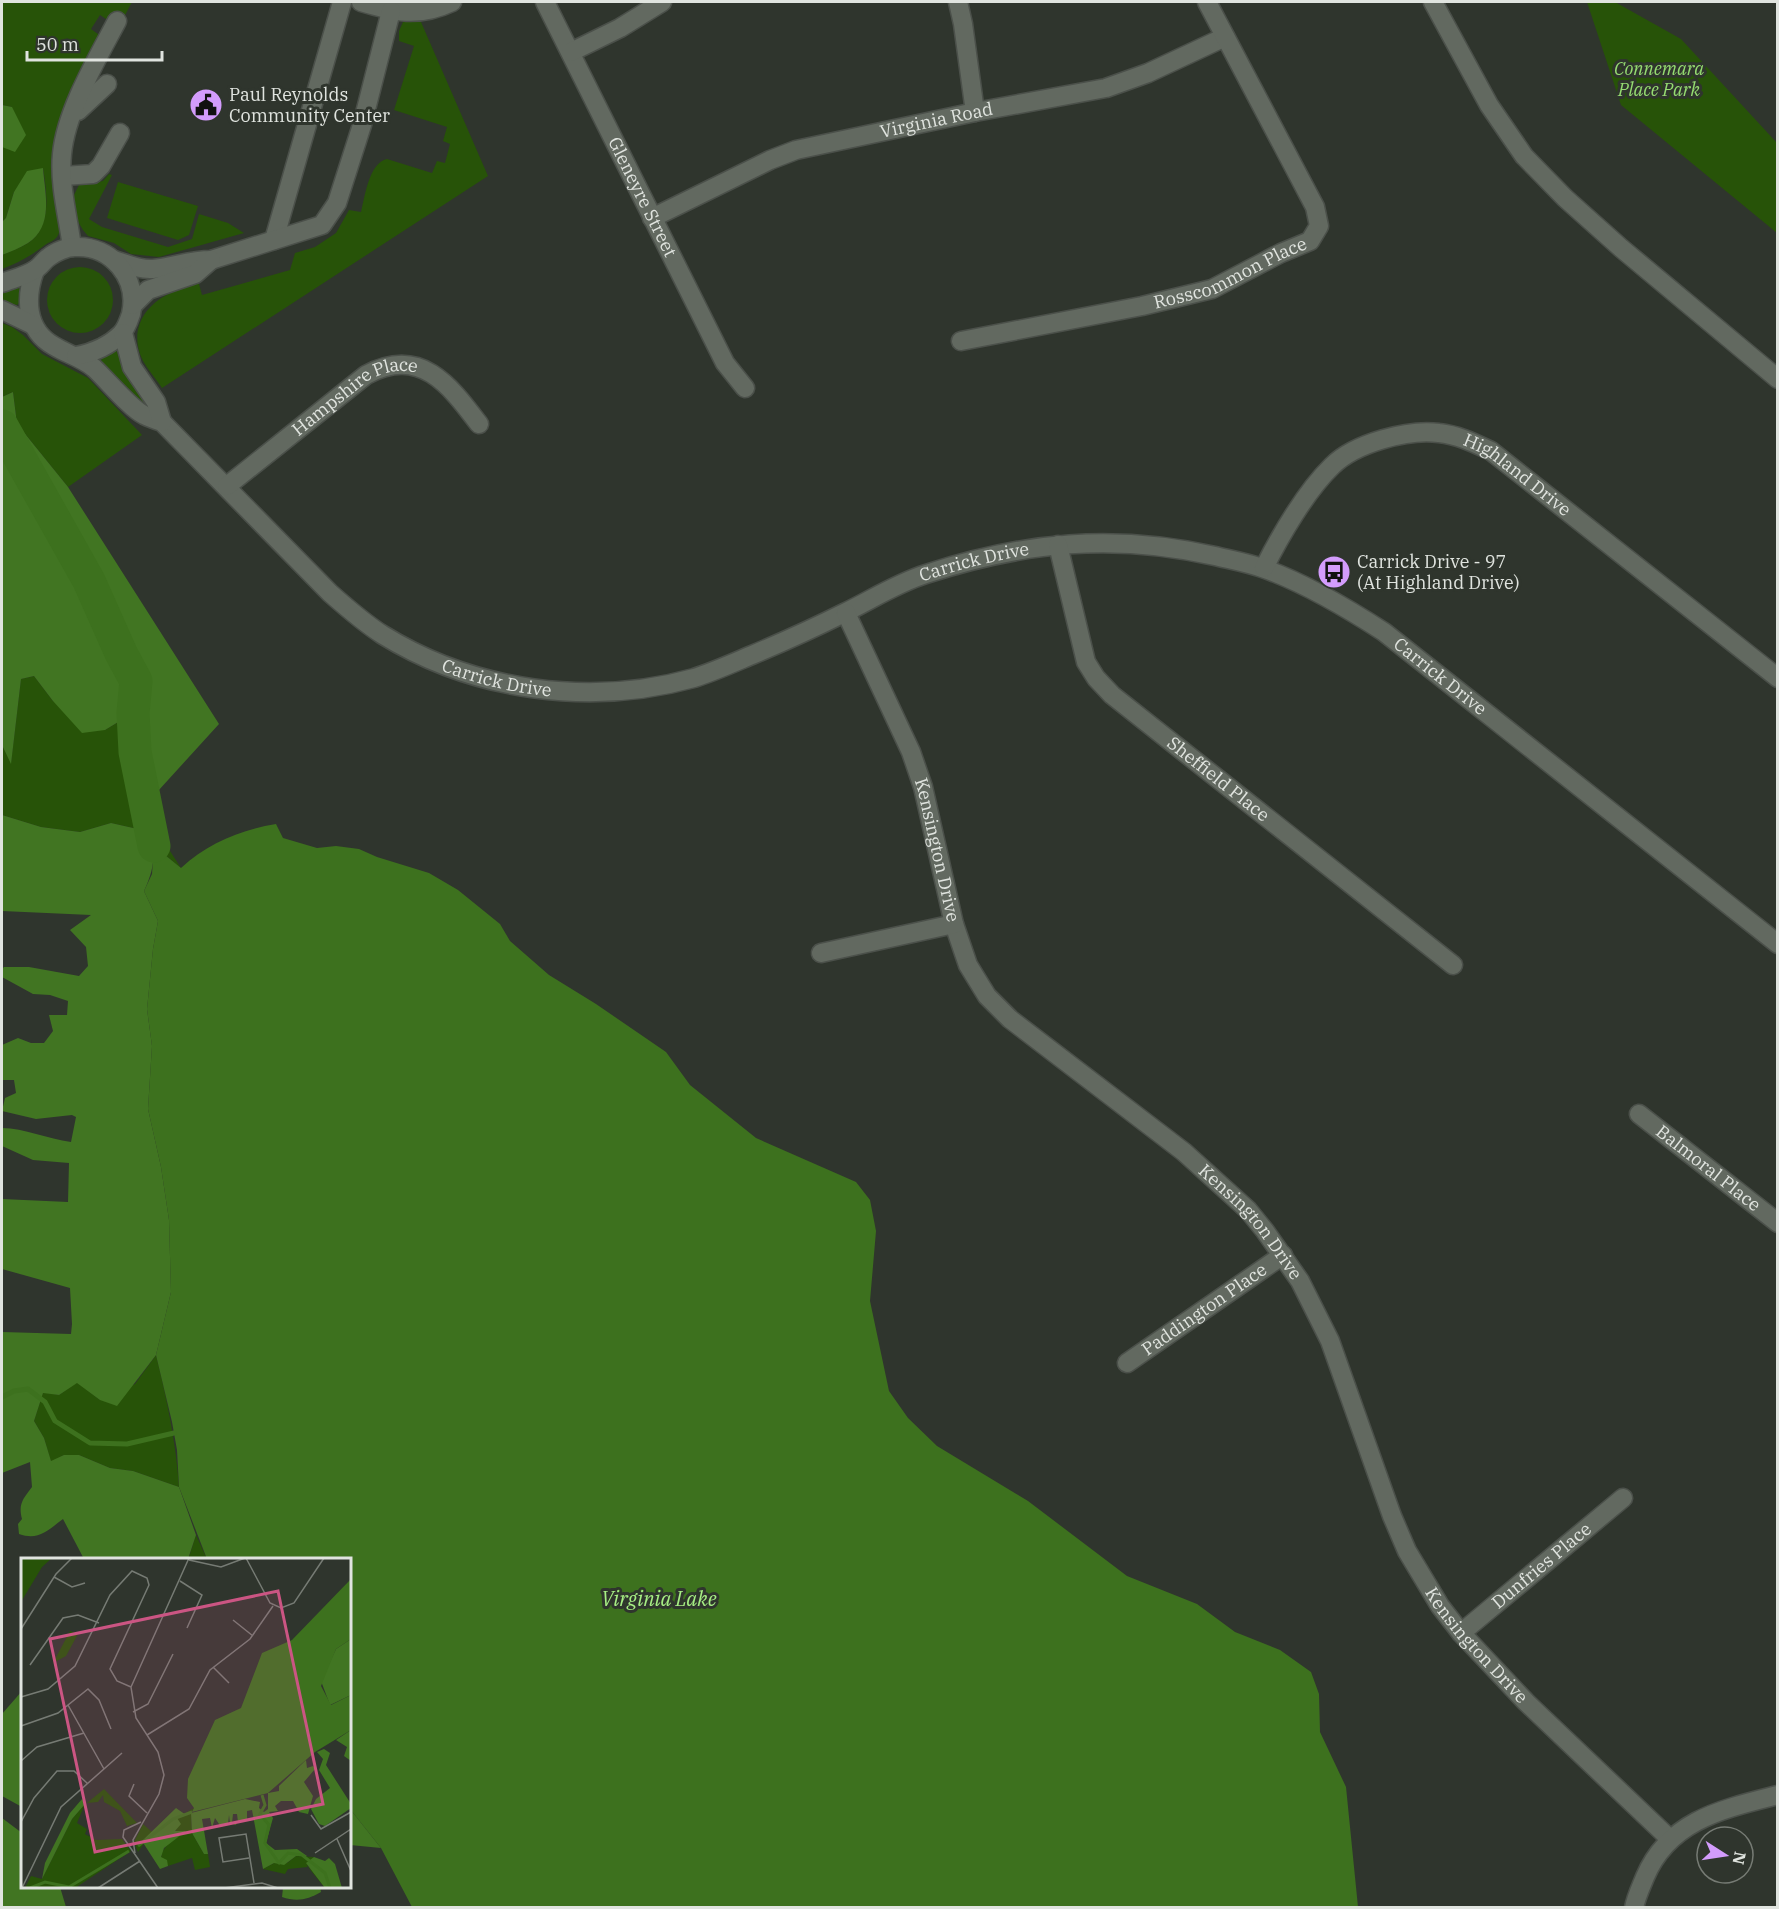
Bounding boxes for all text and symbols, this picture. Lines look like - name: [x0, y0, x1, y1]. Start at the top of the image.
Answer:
- scale bar: [27, 24, 162, 62]
- text: 50 m: [36, 33, 79, 56]
- park label: Connemara Place Park: [1614, 57, 1704, 101]
- place label: Paul Reynolds Community Center: [229, 83, 390, 127]
- public building icon: Paul Reynolds Community Center: [188, 87, 224, 123]
- street label: Virginia Road: [878, 97, 995, 143]
- street label: Gleneyre Street: [603, 133, 682, 261]
- street label: Rosscommon Place: [1151, 232, 1310, 314]
- street label: Hampshire Place: [287, 353, 420, 441]
- street label: Highland Drive: [1460, 428, 1576, 521]
- street label: Carrick Drive: [916, 537, 1031, 586]
- place label: Carrick Drive - 97 (At Highland Drive): [1357, 550, 1520, 594]
- bus stop icon: Carrick Drive - 97 (At Highland Drive): [1316, 554, 1352, 590]
- street label: Carrick Drive: [1389, 632, 1492, 720]
- street label: Carrick Drive: [439, 653, 553, 701]
- street label: Sheffield Place: [1163, 731, 1274, 826]
- street label: Kensington Drive: [910, 775, 965, 924]
- street label: Balmoral Place: [1651, 1120, 1766, 1216]
- street label: Kensington Drive: [1194, 1159, 1307, 1284]
- street label: Paddington Place: [1137, 1258, 1271, 1360]
- street label: Dunfries Place: [1487, 1517, 1596, 1614]
- inset map: [21, 1558, 351, 1888]
- street label: Kensington Drive: [1420, 1583, 1533, 1708]
- water label: Virginia Lake: [601, 1585, 717, 1612]
- north arrow: [1695, 1825, 1755, 1885]
- text: N: [1729, 1850, 1751, 1866]

